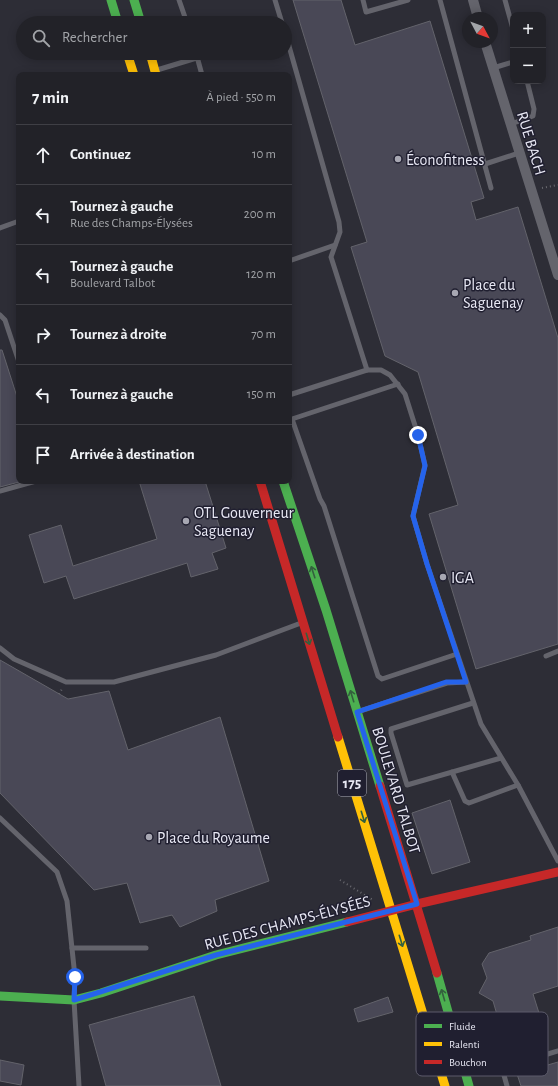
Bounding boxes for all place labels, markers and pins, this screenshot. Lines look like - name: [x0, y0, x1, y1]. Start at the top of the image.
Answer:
- place label: Éconofitness: [406, 150, 484, 168]
- marker: Éconofitness: [393, 154, 403, 164]
- place label: Place du Saguenay: [463, 277, 523, 312]
- marker: Place du Saguenay: [450, 288, 460, 298]
- place label: OTL Gouverneur Saguenay: [194, 505, 294, 540]
- marker: OTL Gouverneur Saguenay: [181, 516, 191, 526]
- place label: IGA: [451, 570, 474, 586]
- marker: IGA: [438, 572, 448, 582]
- place label: Place du Royaume: [157, 830, 270, 847]
- marker: Place du Royaume: [144, 832, 154, 842]

